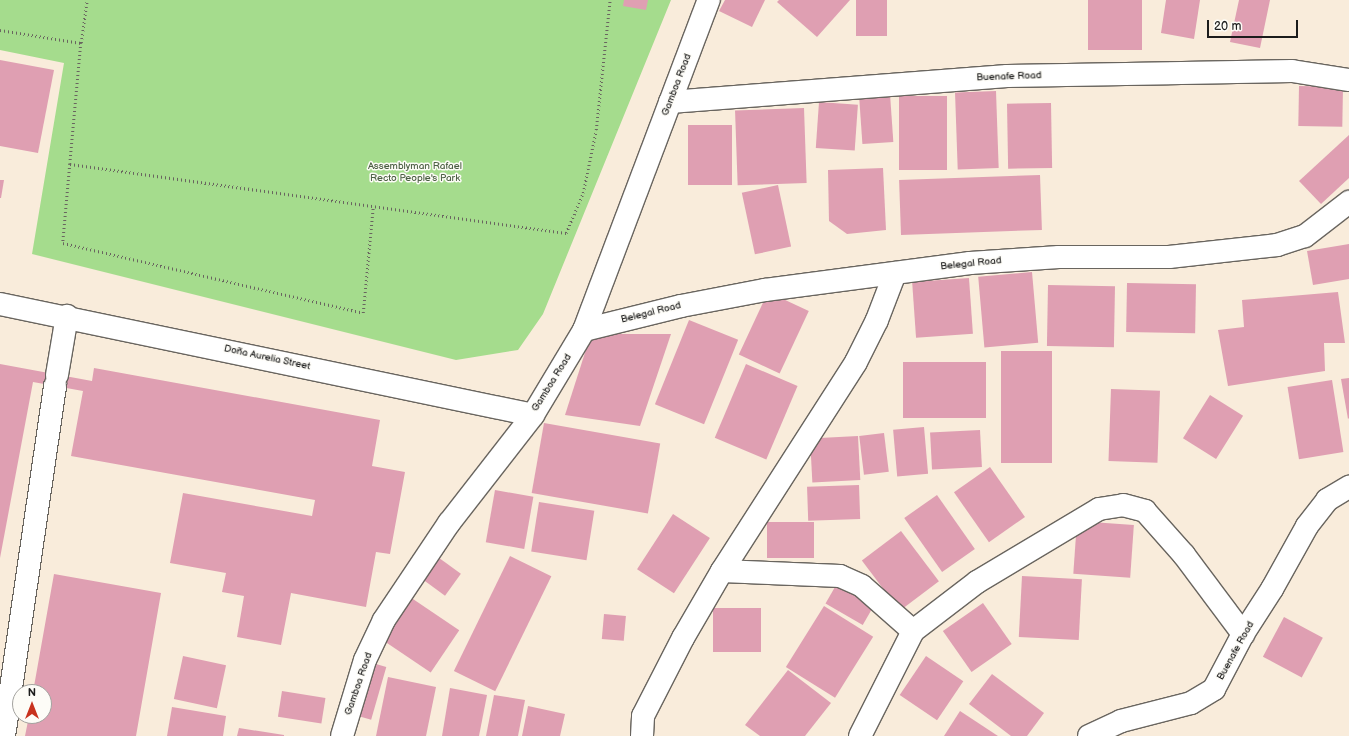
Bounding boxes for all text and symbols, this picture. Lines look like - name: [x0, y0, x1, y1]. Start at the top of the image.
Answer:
- scale bar: [1209, 12, 1300, 38]
- text: 20 m: [1214, 19, 1241, 34]
- street label: Gamboa Road: [660, 52, 694, 118]
- street label: Buenafe Road: [976, 70, 1042, 84]
- park label: Assemblyman Rafael Recto People's Park: [368, 160, 462, 184]
- street label: Belegal Road: [940, 255, 1002, 273]
- street label: Belegal Road: [620, 300, 682, 326]
- street label: Doña Aurelia Street: [223, 343, 311, 373]
- street label: Gamboa Road: [530, 352, 574, 414]
- street label: Buenafe Road: [1215, 620, 1257, 682]
- street label: Gamboa Road: [343, 651, 375, 717]
- north arrow: [12, 684, 52, 724]
- text: N: [28, 686, 36, 699]

